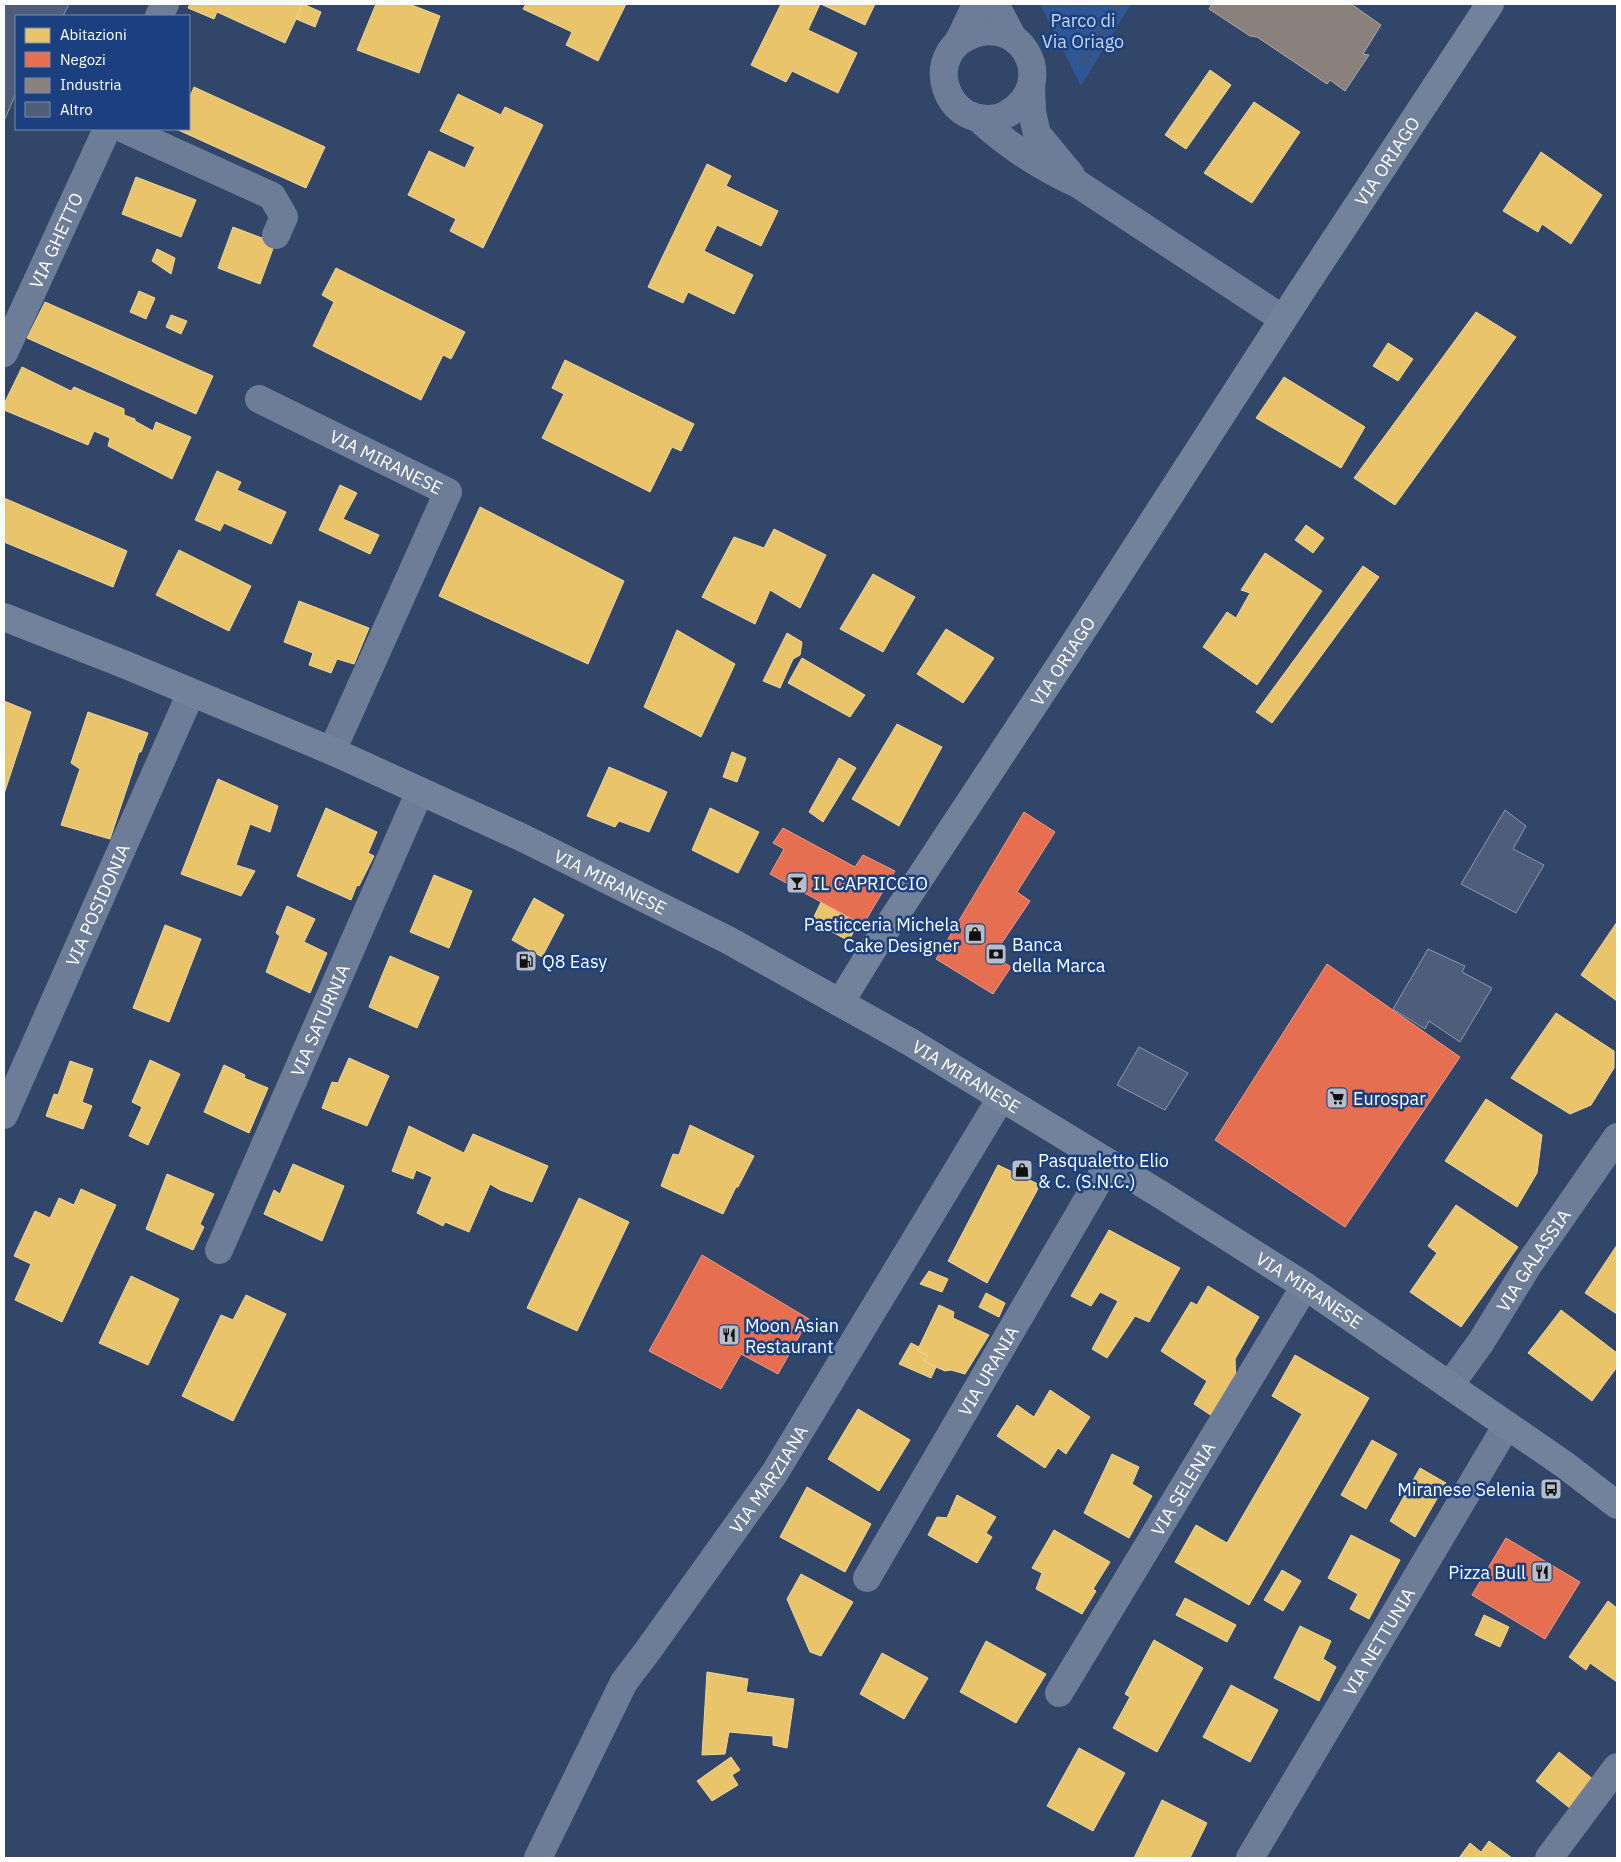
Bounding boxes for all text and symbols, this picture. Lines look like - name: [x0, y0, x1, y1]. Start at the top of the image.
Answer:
- park label: Parco di Via Oriago: [1042, 9, 1124, 53]
- legend: [15, 15, 190, 130]
- text: Abitazioni: [60, 25, 127, 44]
- text: Negozi: [60, 50, 106, 69]
- text: Industria: [60, 75, 121, 94]
- text: Altro: [60, 100, 93, 119]
- street label: VIA ORIAGO: [1349, 112, 1424, 210]
- street label: VIA GHETTO: [24, 189, 88, 292]
- street label: VIA MIRANESE: [326, 424, 447, 499]
- street label: VIA ORIAGO: [1025, 612, 1100, 710]
- street label: VIA POSIDONIA: [60, 839, 135, 970]
- street label: VIA MIRANESE: [550, 844, 671, 919]
- bar icon: IL CAPRICCIO: [785, 871, 809, 895]
- place label: IL CAPRICCIO: [813, 872, 928, 895]
- place label: Pasticceria Michela Cake Designer: [804, 913, 959, 957]
- shop icon: Pasticceria Michela Cake Designer: [963, 922, 987, 946]
- place label: Banca della Marca: [1012, 933, 1106, 977]
- bank icon: Banca della Marca: [984, 942, 1008, 966]
- fuel station icon: Q8 Easy: [514, 949, 538, 973]
- place label: Q8 Easy: [542, 950, 607, 973]
- street label: VIA SATURNIA: [285, 960, 355, 1080]
- street label: VIA MIRANESE: [908, 1034, 1025, 1118]
- supermarket icon: Eurospar: [1325, 1086, 1349, 1110]
- place label: Eurospar: [1353, 1087, 1426, 1110]
- place label: Pasqualetto Elio & C. (S.N.C.): [1038, 1149, 1169, 1193]
- shop icon: Pasqualetto Elio & C. (S.N.C.): [1010, 1158, 1034, 1182]
- street label: VIA GALASSIA: [1491, 1204, 1576, 1316]
- street label: VIA MIRANESE: [1252, 1246, 1367, 1334]
- place label: Moon Asian Restaurant: [745, 1314, 839, 1358]
- street label: VIA URANIA: [953, 1321, 1023, 1420]
- restaurant icon: Moon Asian Restaurant: [717, 1323, 741, 1347]
- street label: VIA MARZIANA: [724, 1420, 813, 1538]
- street label: VIA SELENIA: [1145, 1437, 1220, 1540]
- bus stop icon: Miranese Selenia: [1539, 1477, 1563, 1501]
- place label: Miranese Selenia: [1397, 1478, 1535, 1501]
- restaurant icon: Pizza Bull: [1530, 1560, 1554, 1584]
- place label: Pizza Bull: [1448, 1561, 1526, 1584]
- street label: VIA NETTUNIA: [1338, 1583, 1420, 1700]

